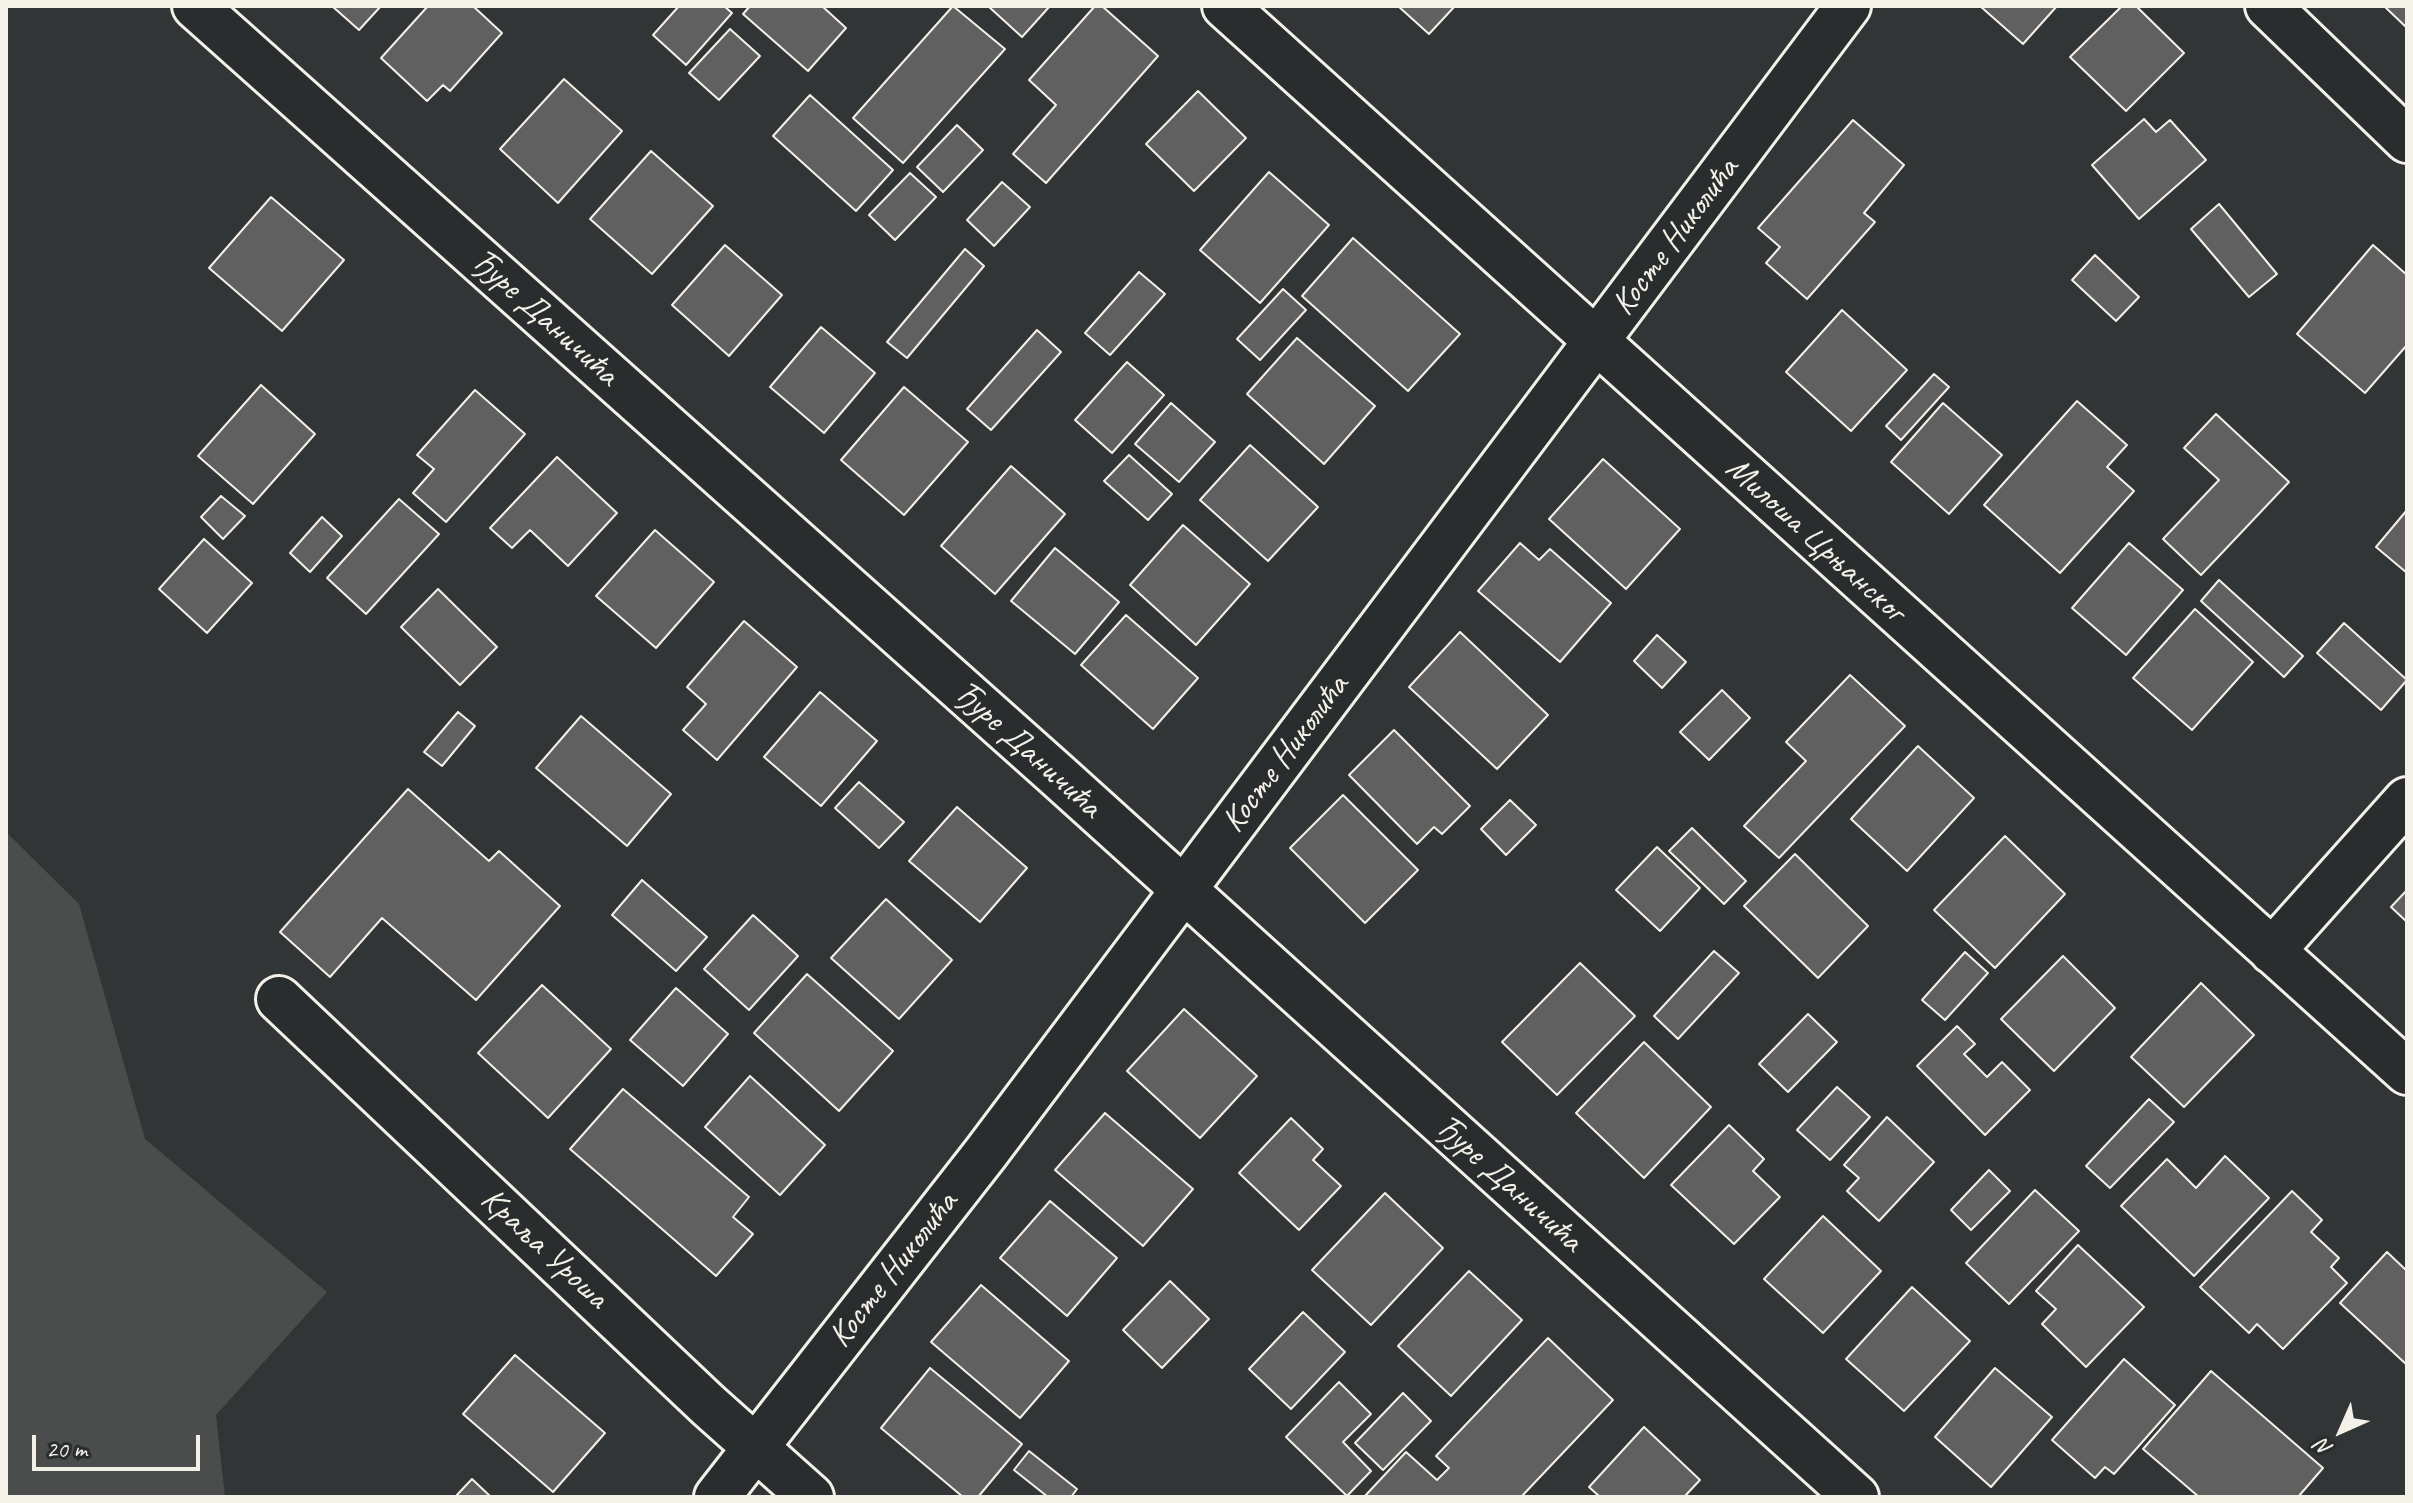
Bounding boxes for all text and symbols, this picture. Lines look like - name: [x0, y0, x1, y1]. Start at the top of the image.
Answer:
- street label: Косте Николића: [1604, 150, 1748, 324]
- street label: Ђуре Даничића: [461, 241, 627, 395]
- street label: Милоша Црњанског: [1717, 449, 1913, 631]
- street label: Косте Николића: [1214, 667, 1358, 841]
- street label: Ђуре Даничића: [944, 673, 1110, 827]
- street label: Ђуре Даничића: [1425, 1107, 1591, 1261]
- street label: Краља Уроша: [472, 1180, 616, 1318]
- street label: Косте Николића: [820, 1184, 968, 1356]
- north arrow: [2301, 1391, 2381, 1471]
- scale bar: [36, 1419, 204, 1469]
- text: N: [2309, 1433, 2339, 1463]
- text: 20 m: [46, 1434, 87, 1464]

